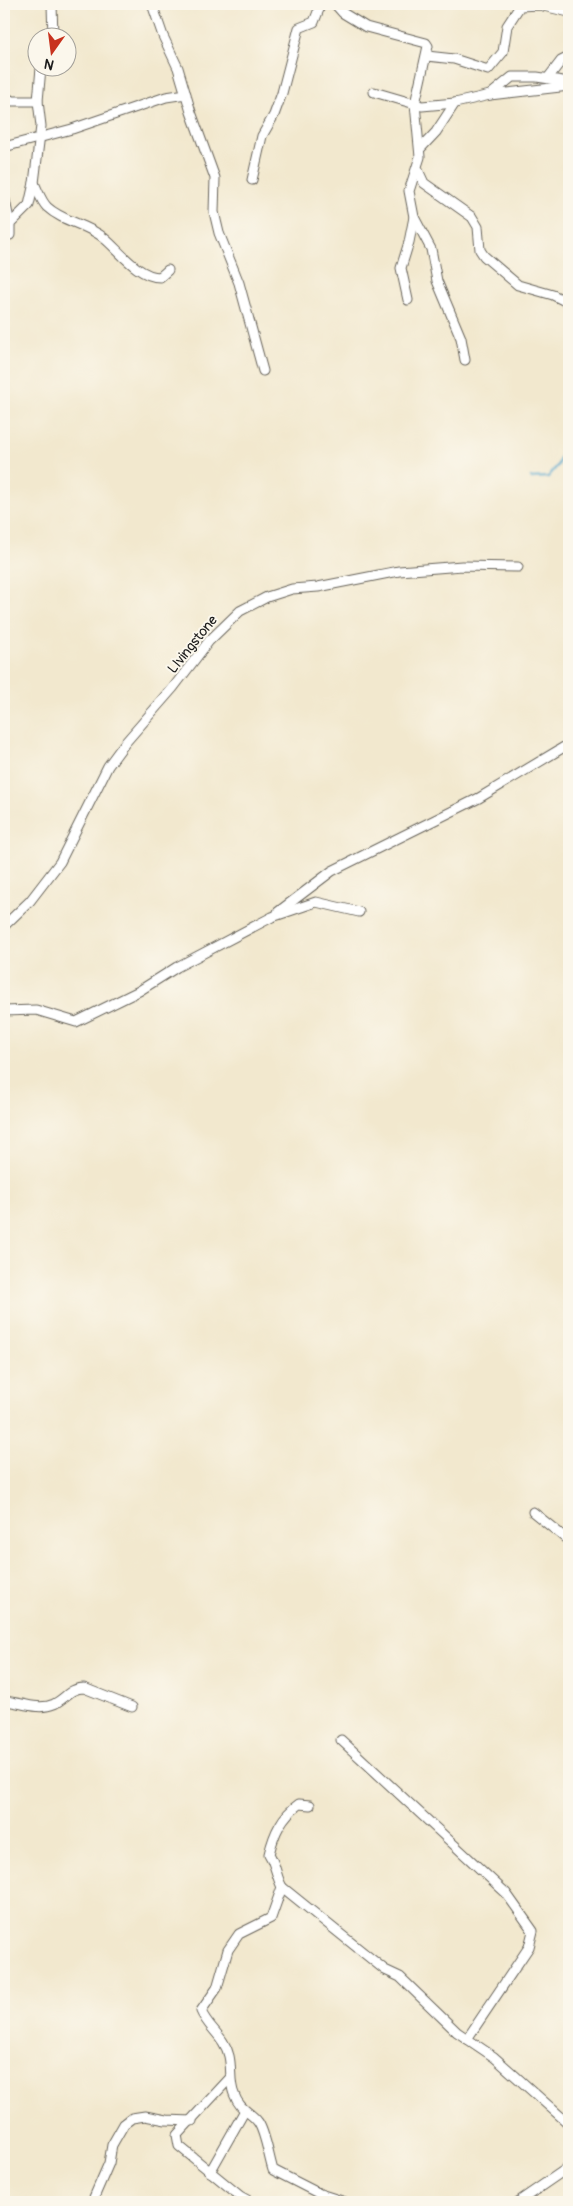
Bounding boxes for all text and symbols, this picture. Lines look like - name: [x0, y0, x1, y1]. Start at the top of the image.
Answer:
- north arrow: [28, 28, 78, 78]
- text: N: [42, 55, 56, 74]
- street label: LIvingstone: [164, 612, 221, 677]

